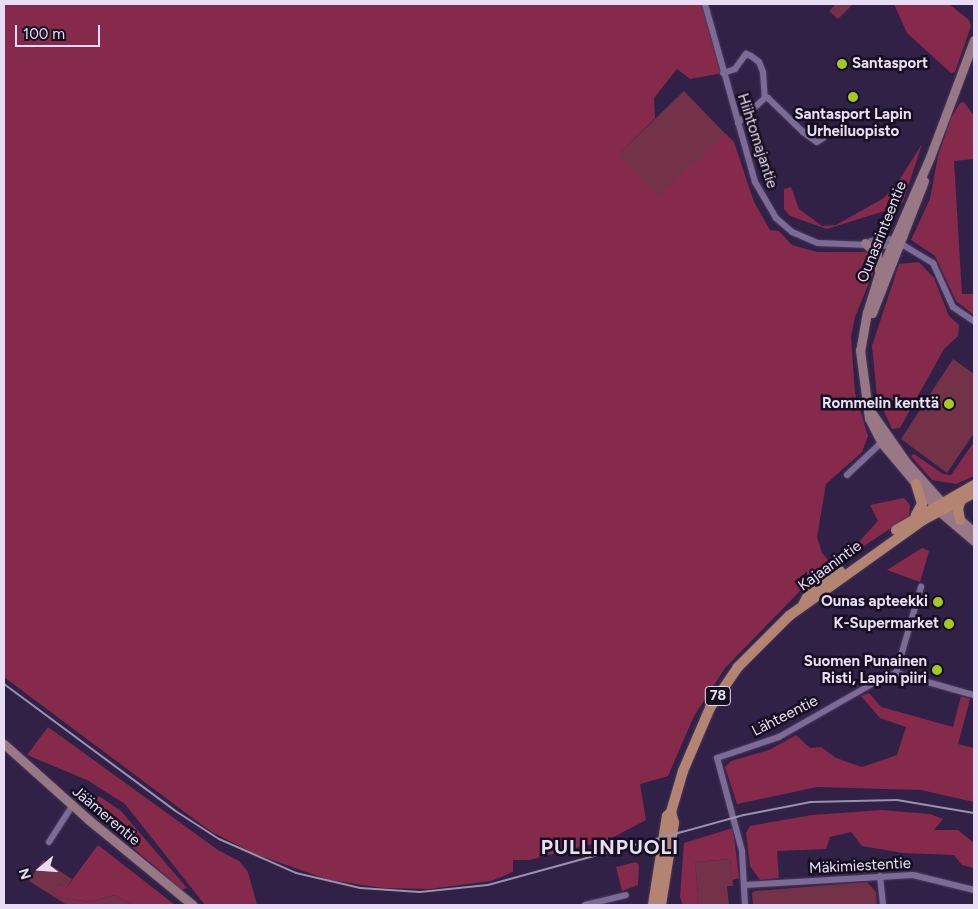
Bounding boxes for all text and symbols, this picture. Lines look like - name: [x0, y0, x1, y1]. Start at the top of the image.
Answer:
- scale bar: [18, 15, 102, 47]
- text: 100 m: [23, 25, 65, 43]
- place label: Santasport: [852, 55, 928, 73]
- marker: Santasport: [836, 58, 848, 70]
- street label: Hiihtomajantie: [733, 91, 781, 191]
- marker: Santasport Lapin Urheiluopisto: [847, 91, 859, 103]
- place label: Santasport Lapin Urheiluopisto: [794, 105, 912, 140]
- street label: Ounasrinteentie: [853, 179, 911, 285]
- place label: Rommelin kenttä: [822, 395, 939, 413]
- marker: Rommelin kenttä: [943, 398, 955, 410]
- street label: Kajaanintie: [795, 537, 865, 595]
- place label: Ounas apteekki: [821, 593, 928, 611]
- marker: Ounas apteekki: [932, 596, 944, 608]
- place label: K-Supermarket: [833, 615, 939, 633]
- marker: K-Supermarket: [943, 618, 955, 630]
- place label: Suomen Punainen Risti, Lapin piiri: [804, 652, 927, 687]
- marker: Suomen Punainen Risti, Lapin piiri: [931, 664, 943, 676]
- road number: 78: [704, 684, 732, 708]
- street label: Lähteentie: [749, 692, 821, 740]
- street label: Jäämerentie: [68, 782, 144, 850]
- district label: PULLINPUOLI: [539, 835, 681, 859]
- north arrow: [15, 844, 65, 894]
- street label: Mäkimiestentie: [809, 854, 911, 878]
- text: N: [16, 866, 35, 882]

